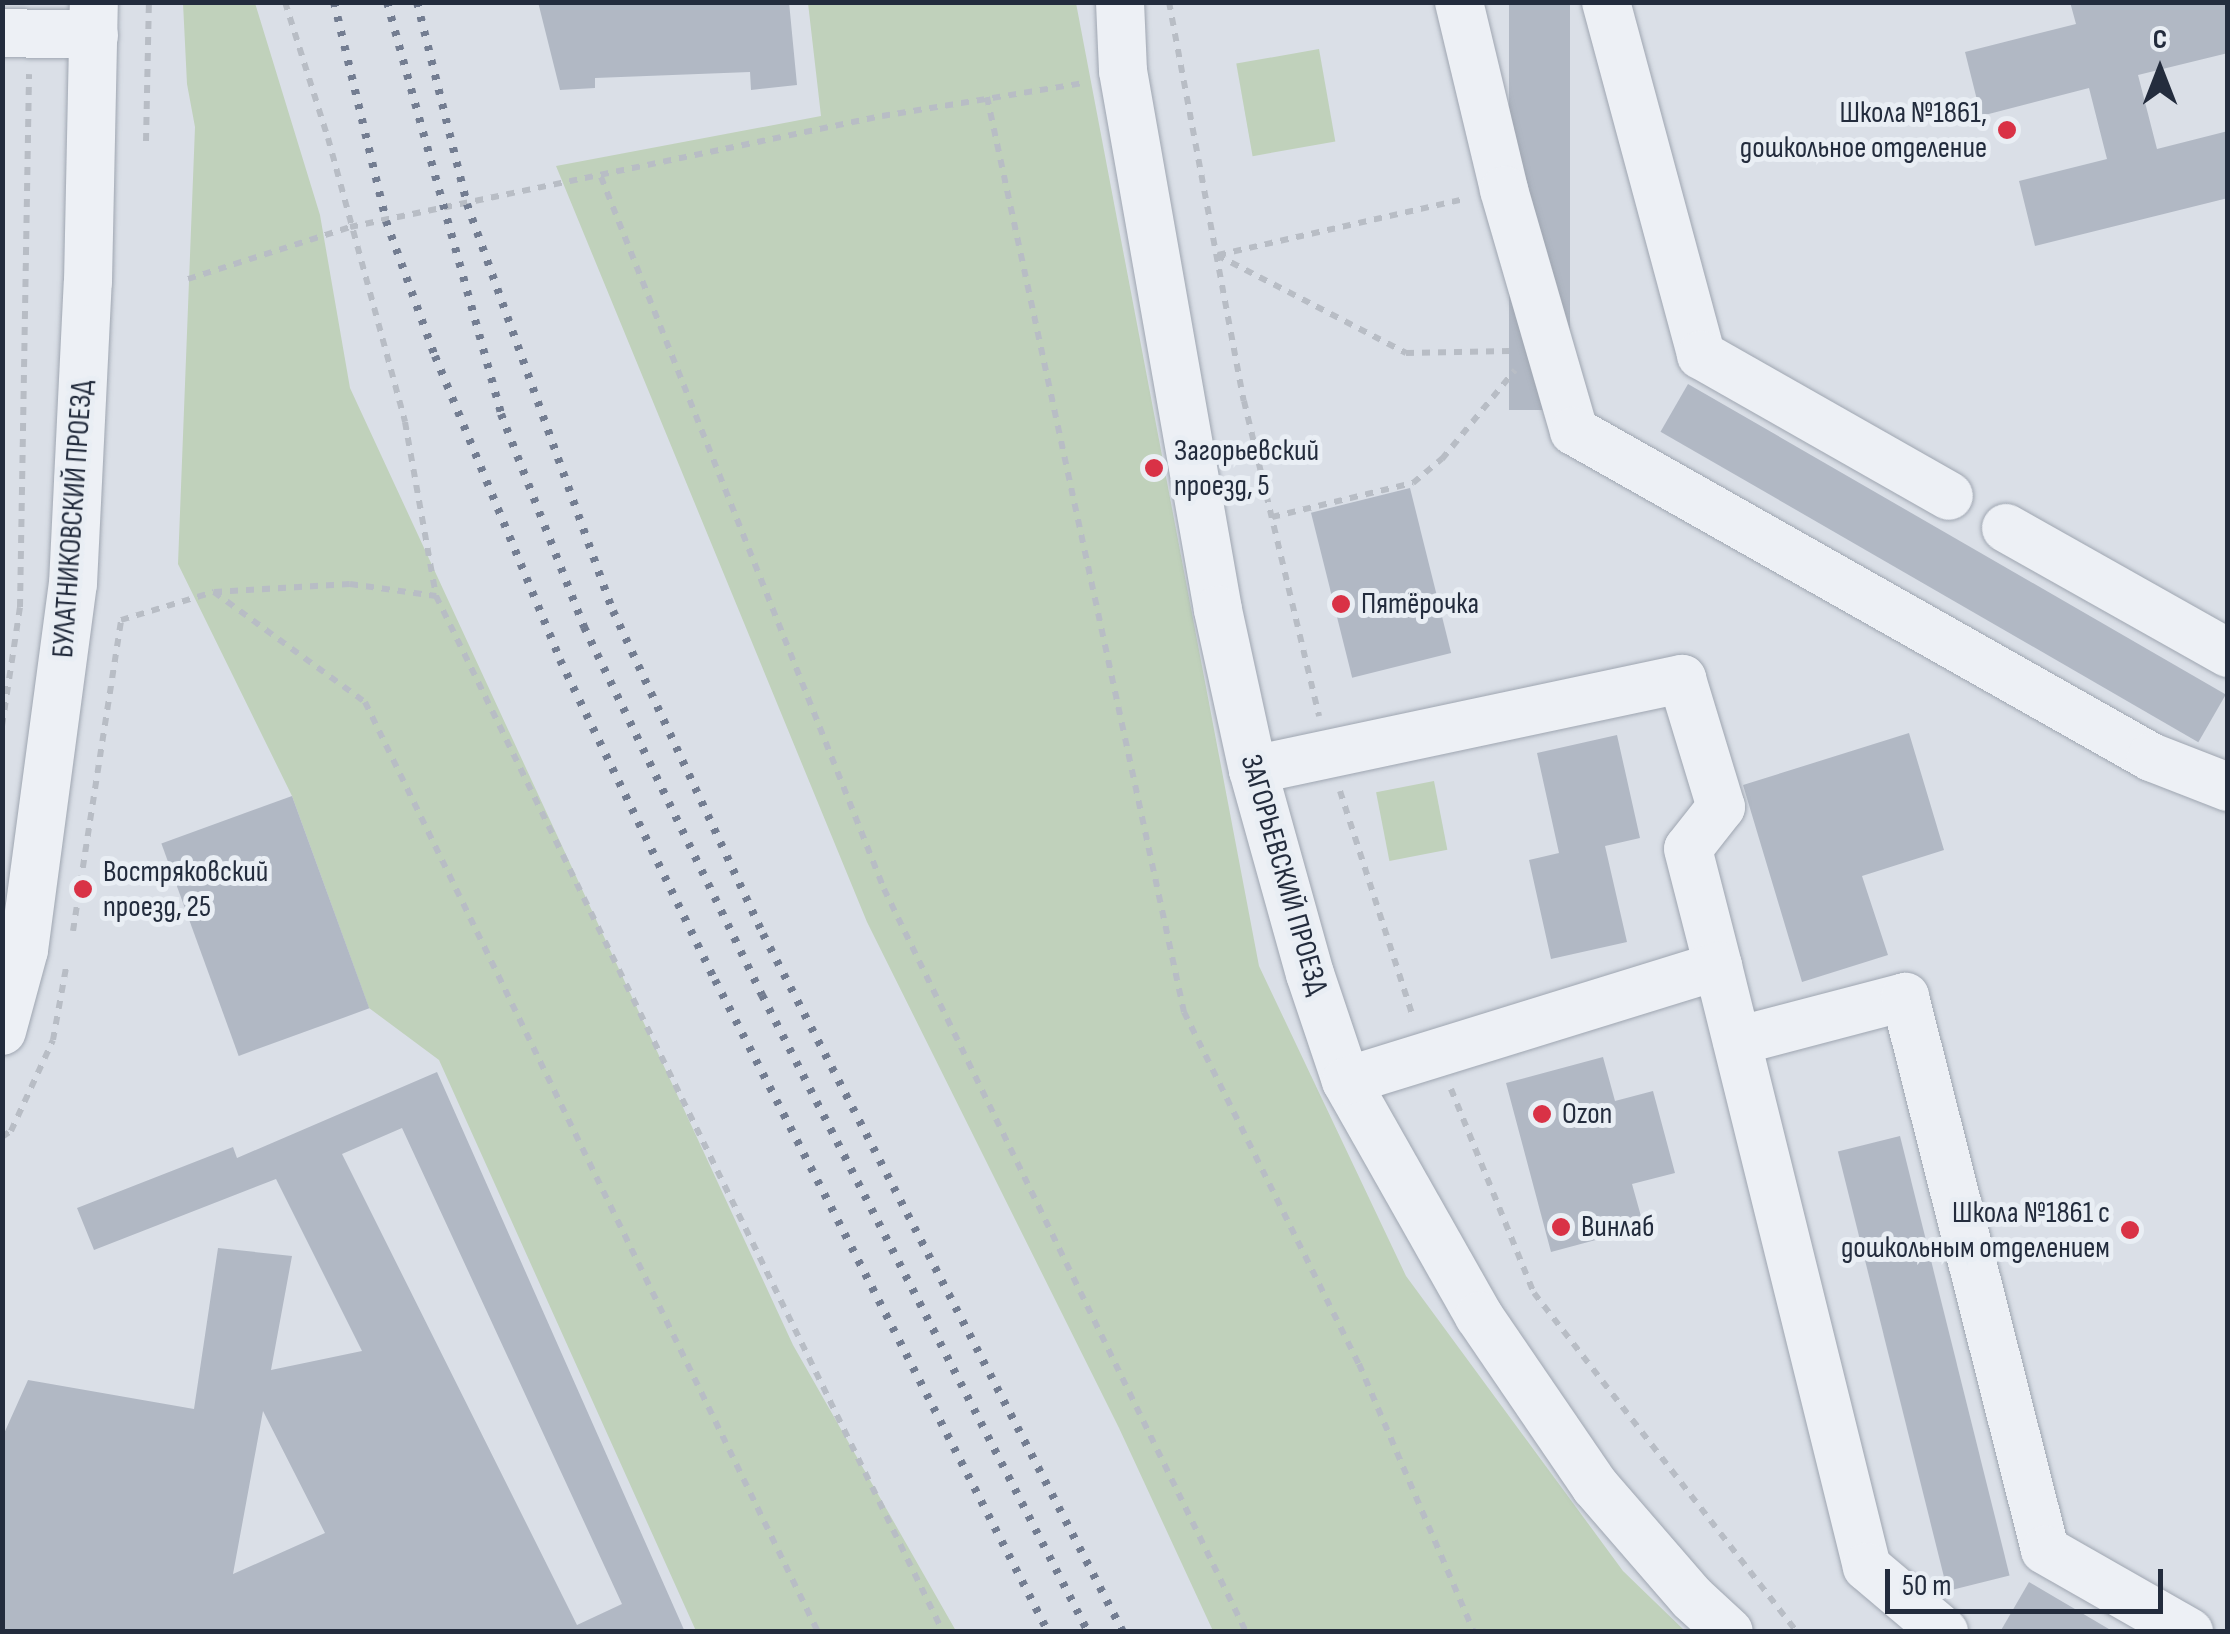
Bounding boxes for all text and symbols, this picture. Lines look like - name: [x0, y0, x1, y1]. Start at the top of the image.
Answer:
- north arrow: [2110, 20, 2210, 120]
- text: С: [2153, 23, 2167, 56]
- place label: Школа №1861, дошкольное отделение: [1740, 95, 1987, 166]
- marker: Школа №1861, дошкольное отделение: [1996, 119, 2018, 141]
- street label: БУЛАТНИКОВСКИЙ ПРОЕЗД: [45, 379, 101, 659]
- place label: Загорьевский проезд, 5: [1174, 433, 1319, 504]
- marker: Загорьевский проезд, 5: [1143, 457, 1165, 479]
- place label: Пятёрочка: [1361, 586, 1479, 622]
- marker: Пятёрочка: [1330, 593, 1352, 615]
- street label: ЗАГОРЬЕВСКИЙ ПРОЕЗД: [1232, 751, 1336, 999]
- place label: Востряковский проезд, 25: [103, 854, 268, 924]
- marker: Востряковский проезд, 25: [72, 878, 94, 900]
- place label: Ozon: [1562, 1096, 1612, 1132]
- marker: Ozon: [1531, 1103, 1553, 1125]
- place label: Школа №1861 с дошкольным отделением: [1841, 1195, 2110, 1266]
- place label: Винлаб: [1581, 1209, 1654, 1245]
- marker: Винлаб: [1550, 1216, 1572, 1238]
- marker: Школа №1861 с дошкольным отделением: [2119, 1219, 2141, 1241]
- scale bar: [1890, 1549, 2168, 1611]
- text: 50 m: [1902, 1568, 1951, 1604]

